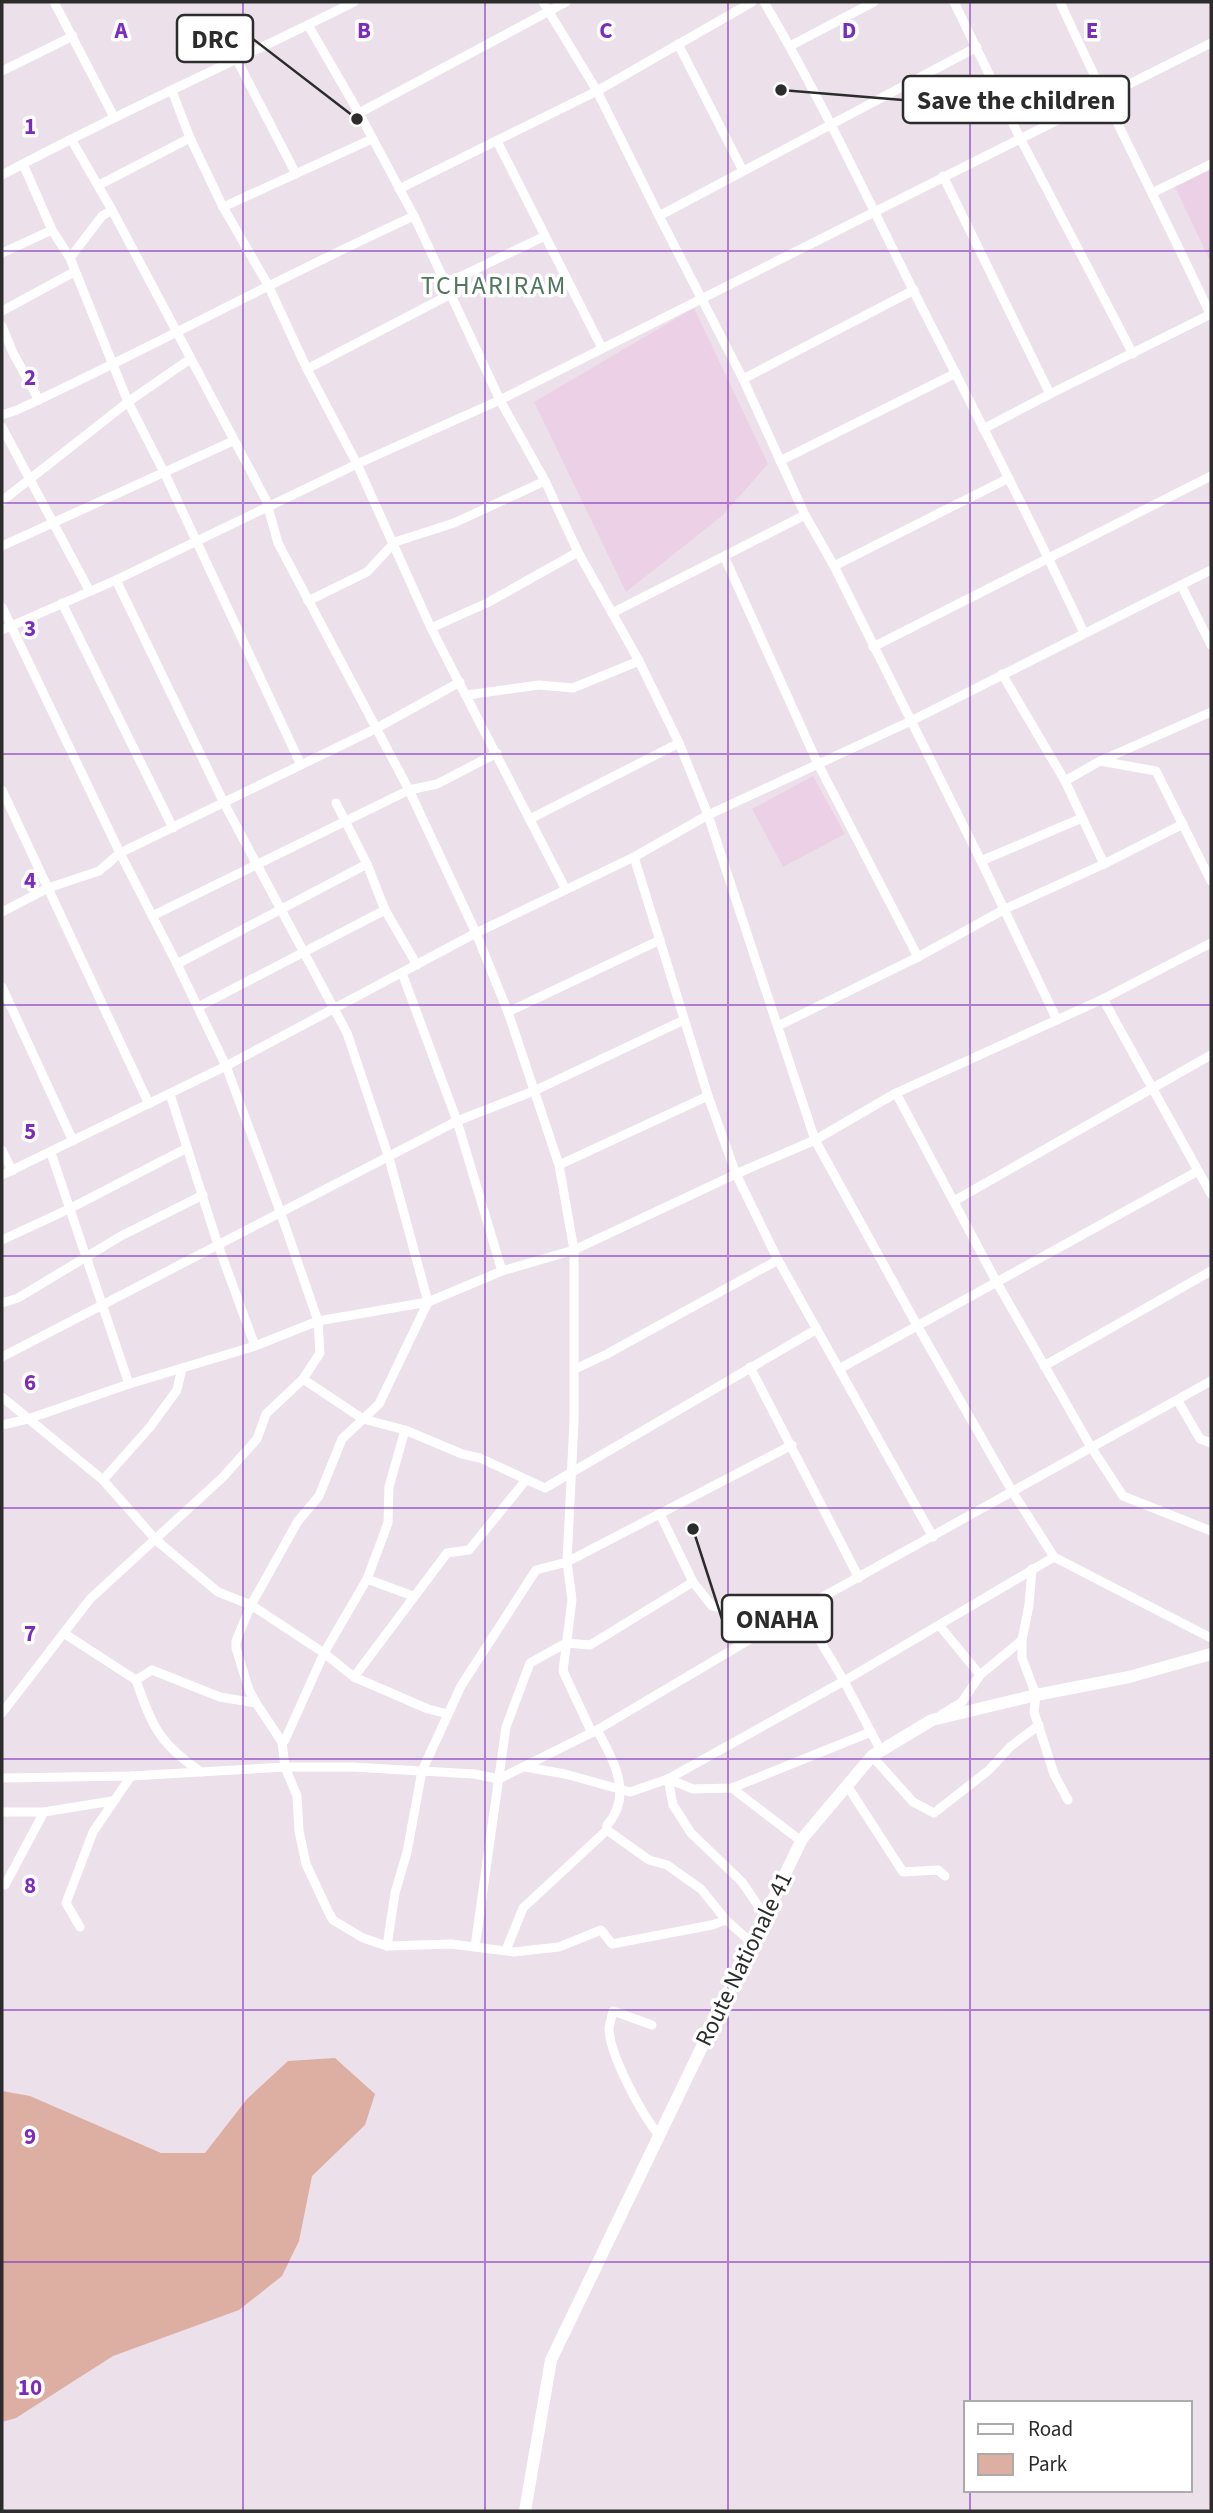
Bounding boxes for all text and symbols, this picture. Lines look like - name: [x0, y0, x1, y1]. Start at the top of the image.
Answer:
- text: A: [113, 14, 128, 47]
- text: B: [357, 14, 371, 47]
- text: C: [599, 14, 613, 47]
- text: D: [842, 14, 856, 47]
- text: E: [1086, 14, 1098, 47]
- callout: DRC: [177, 15, 253, 62]
- text: DRC: [191, 21, 239, 58]
- callout: Save the children: [903, 76, 1129, 123]
- text: Save the children: [917, 82, 1115, 119]
- text: 1: [24, 110, 36, 143]
- district label: TCHARIRAM: [421, 267, 567, 304]
- text: 2: [24, 361, 36, 394]
- text: 3: [24, 612, 36, 645]
- text: 4: [24, 864, 36, 897]
- text: 5: [24, 1115, 36, 1148]
- text: 6: [24, 1366, 36, 1399]
- callout: ONAHA: [722, 1595, 832, 1642]
- text: ONAHA: [736, 1601, 819, 1638]
- text: 7: [24, 1617, 36, 1650]
- street label: Route Nationale 41: [687, 1866, 801, 2052]
- text: 8: [24, 1869, 36, 1902]
- text: 9: [24, 2120, 36, 2153]
- text: 10: [18, 2371, 42, 2404]
- legend: [964, 2401, 1192, 2492]
- text: Road: [1028, 2414, 1073, 2444]
- text: Park: [1028, 2449, 1068, 2479]

